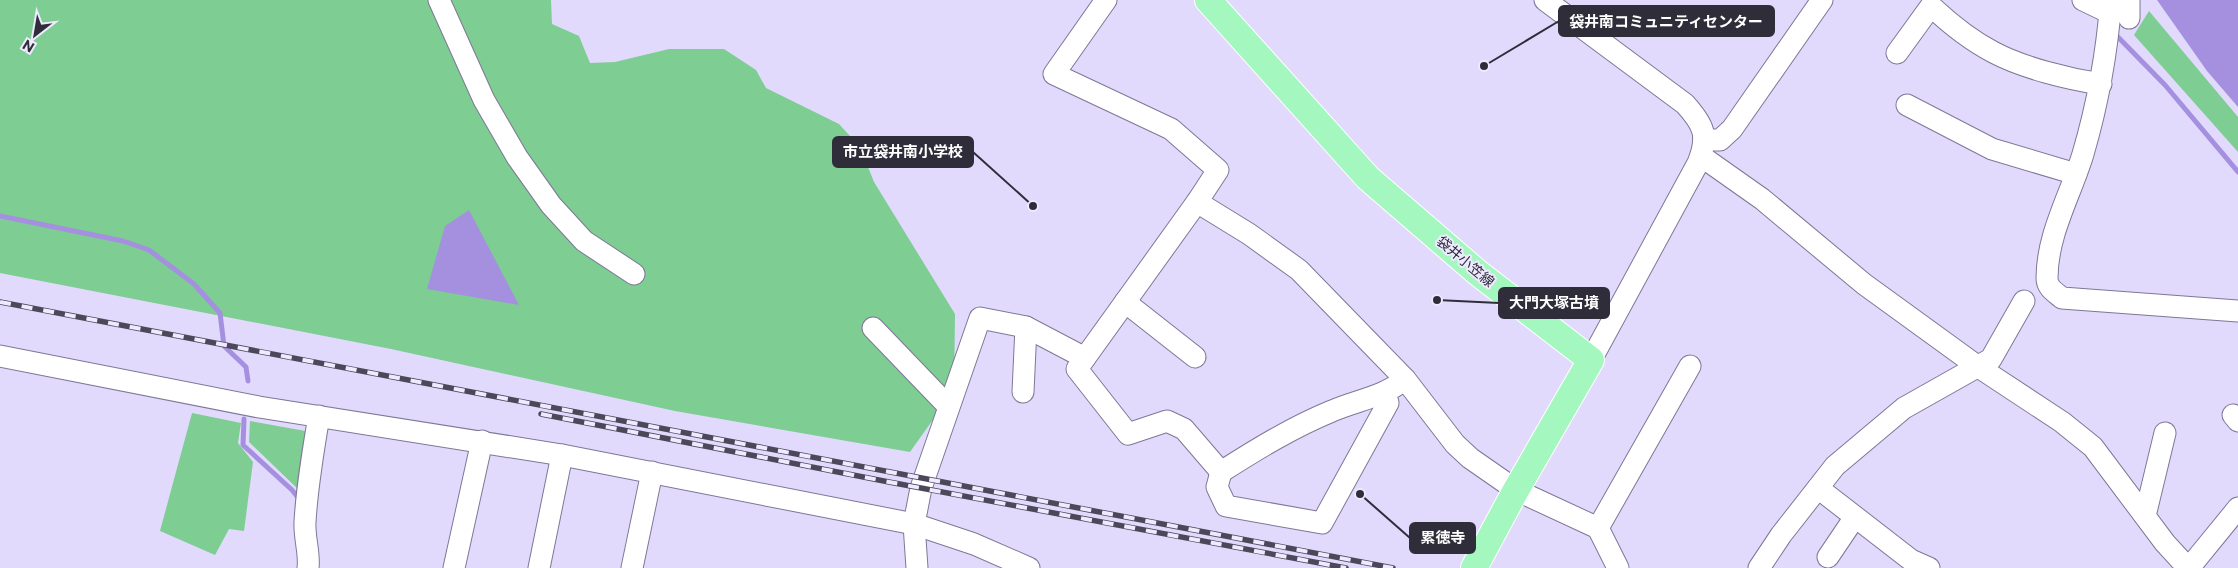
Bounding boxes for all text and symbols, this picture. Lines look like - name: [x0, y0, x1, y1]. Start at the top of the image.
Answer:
- callout: 袋井南コミュニティセンター: [1559, 6, 1774, 36]
- north arrow: [10, 10, 60, 60]
- text: 袋井南コミュニティセンター: [1569, 12, 1763, 30]
- text: N: [19, 37, 37, 57]
- callout: 市立袋井南小学校: [833, 137, 973, 167]
- text: 市立袋井南小学校: [843, 142, 963, 160]
- street label: 袋井小笠線: [1434, 232, 1498, 290]
- callout: 大門大塚古墳: [1499, 288, 1609, 318]
- text: 大門大塚古墳: [1509, 293, 1599, 311]
- callout: 累徳寺: [1410, 523, 1475, 553]
- text: 累徳寺: [1420, 528, 1466, 546]

